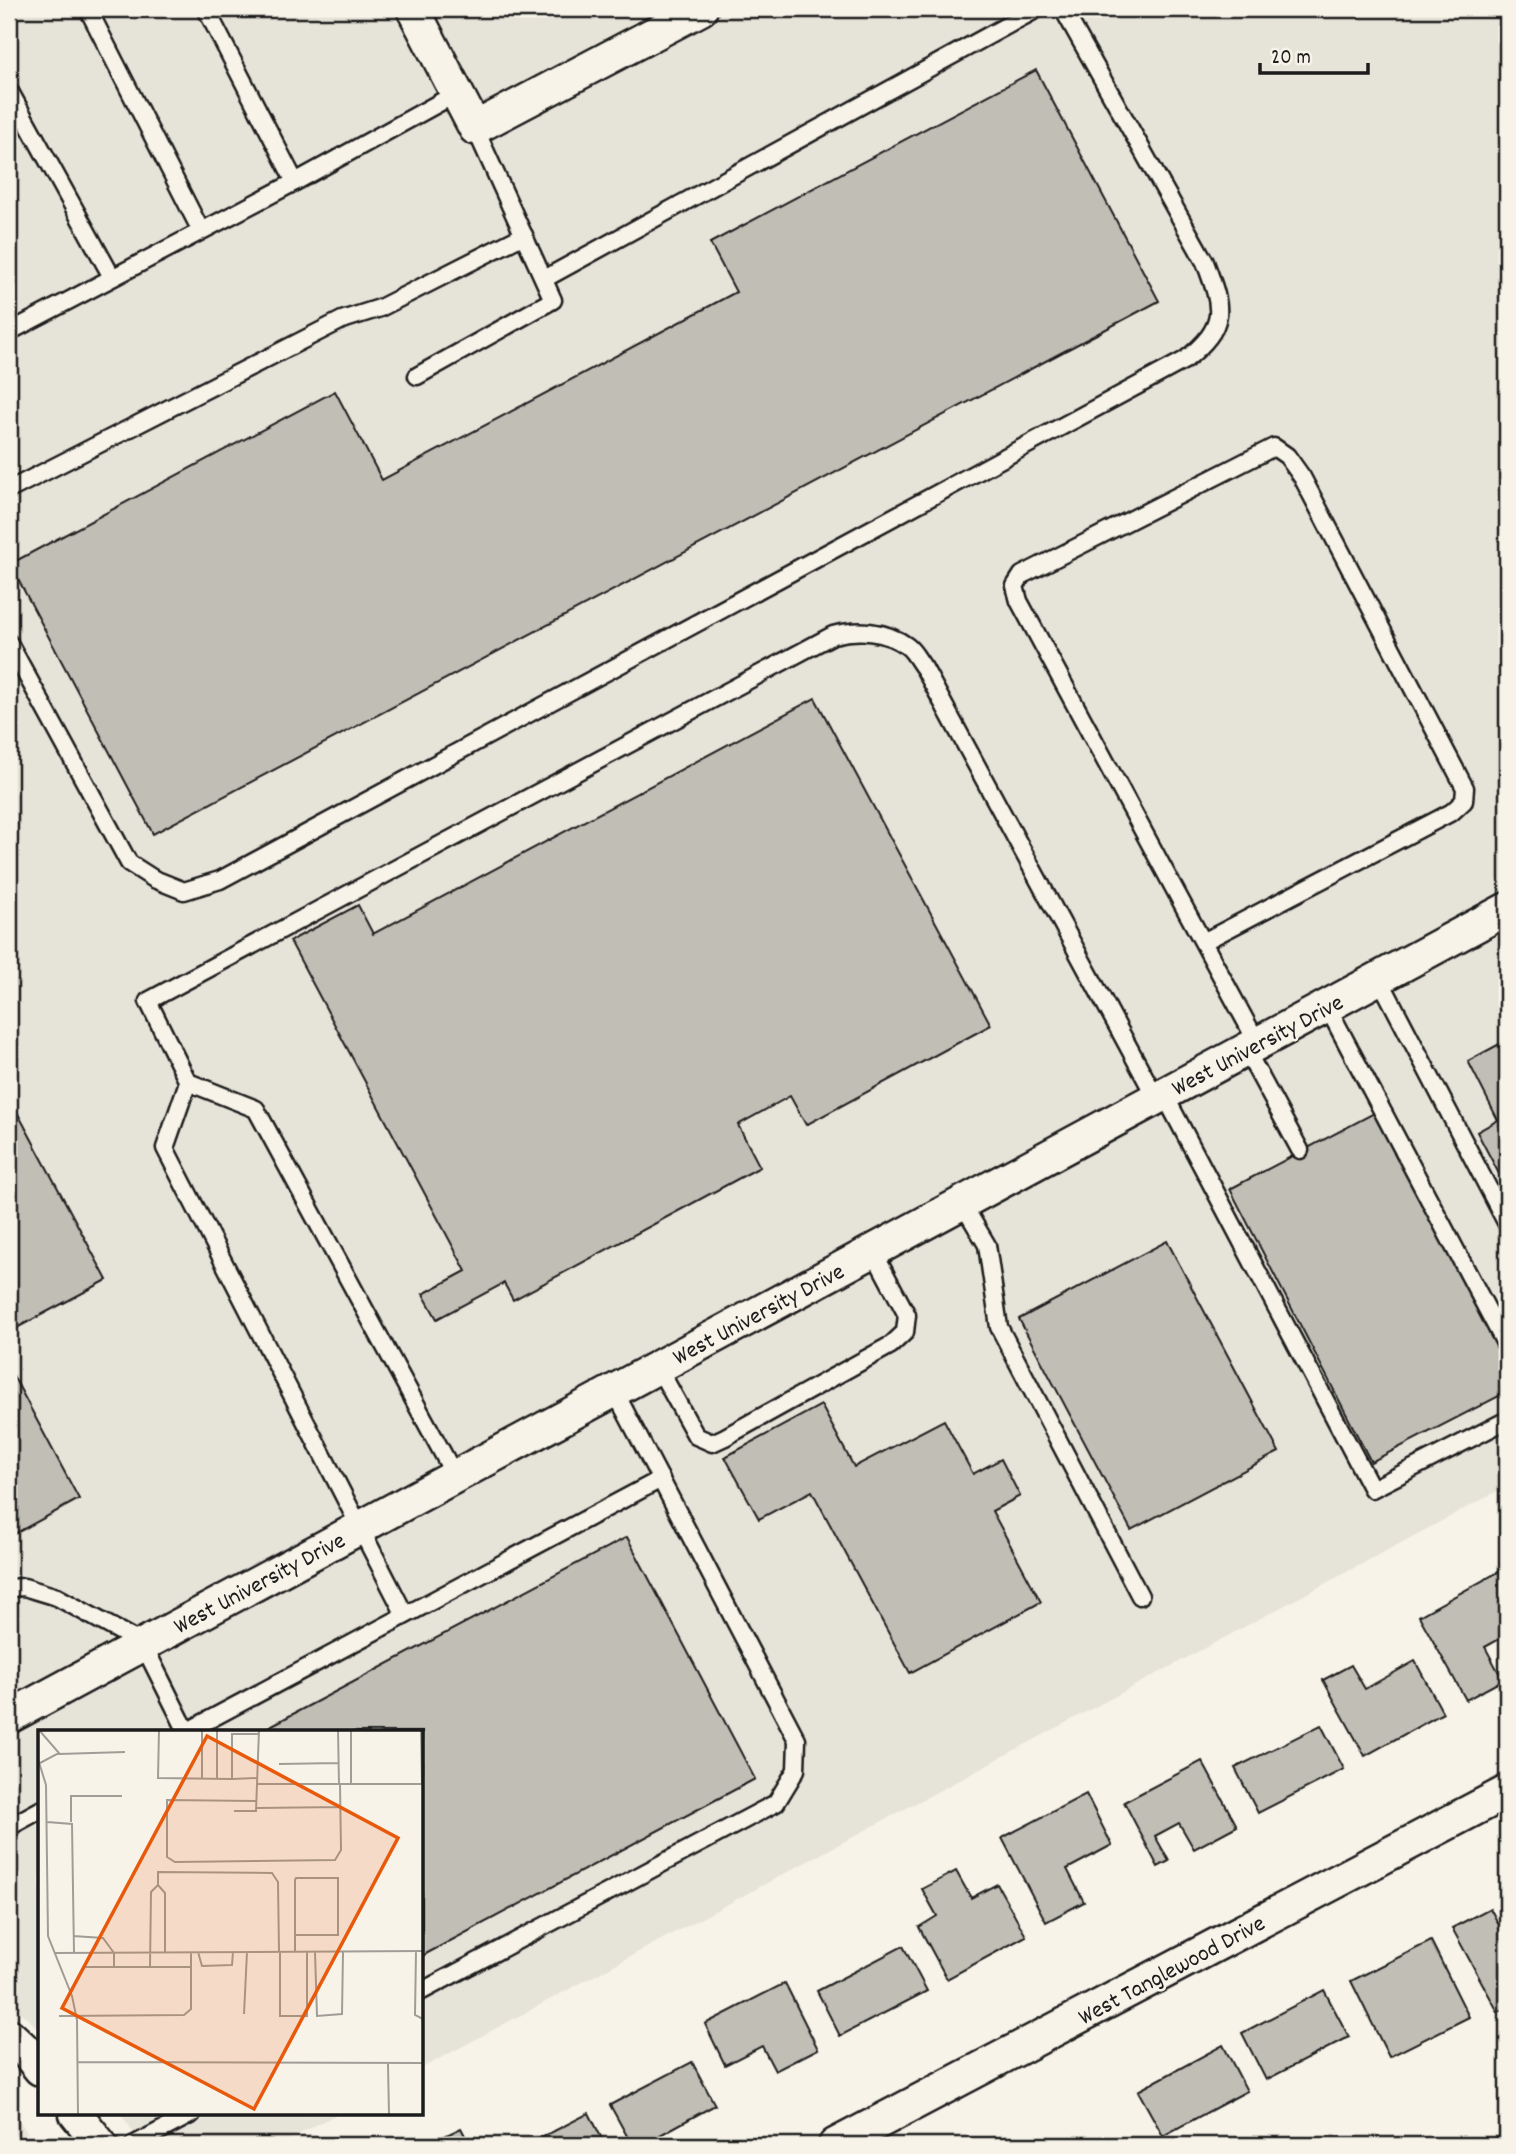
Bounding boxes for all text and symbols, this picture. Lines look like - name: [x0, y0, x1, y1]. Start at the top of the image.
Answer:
- scale bar: [1260, 32, 1369, 76]
- text: 20 m: [1271, 44, 1311, 74]
- street label: West University Drive: [1166, 987, 1350, 1106]
- street label: West University Drive: [667, 1256, 851, 1375]
- street label: West University Drive: [168, 1525, 352, 1644]
- inset map: [38, 1730, 424, 2116]
- street label: West Tanglewood Drive: [1073, 1908, 1272, 2035]

